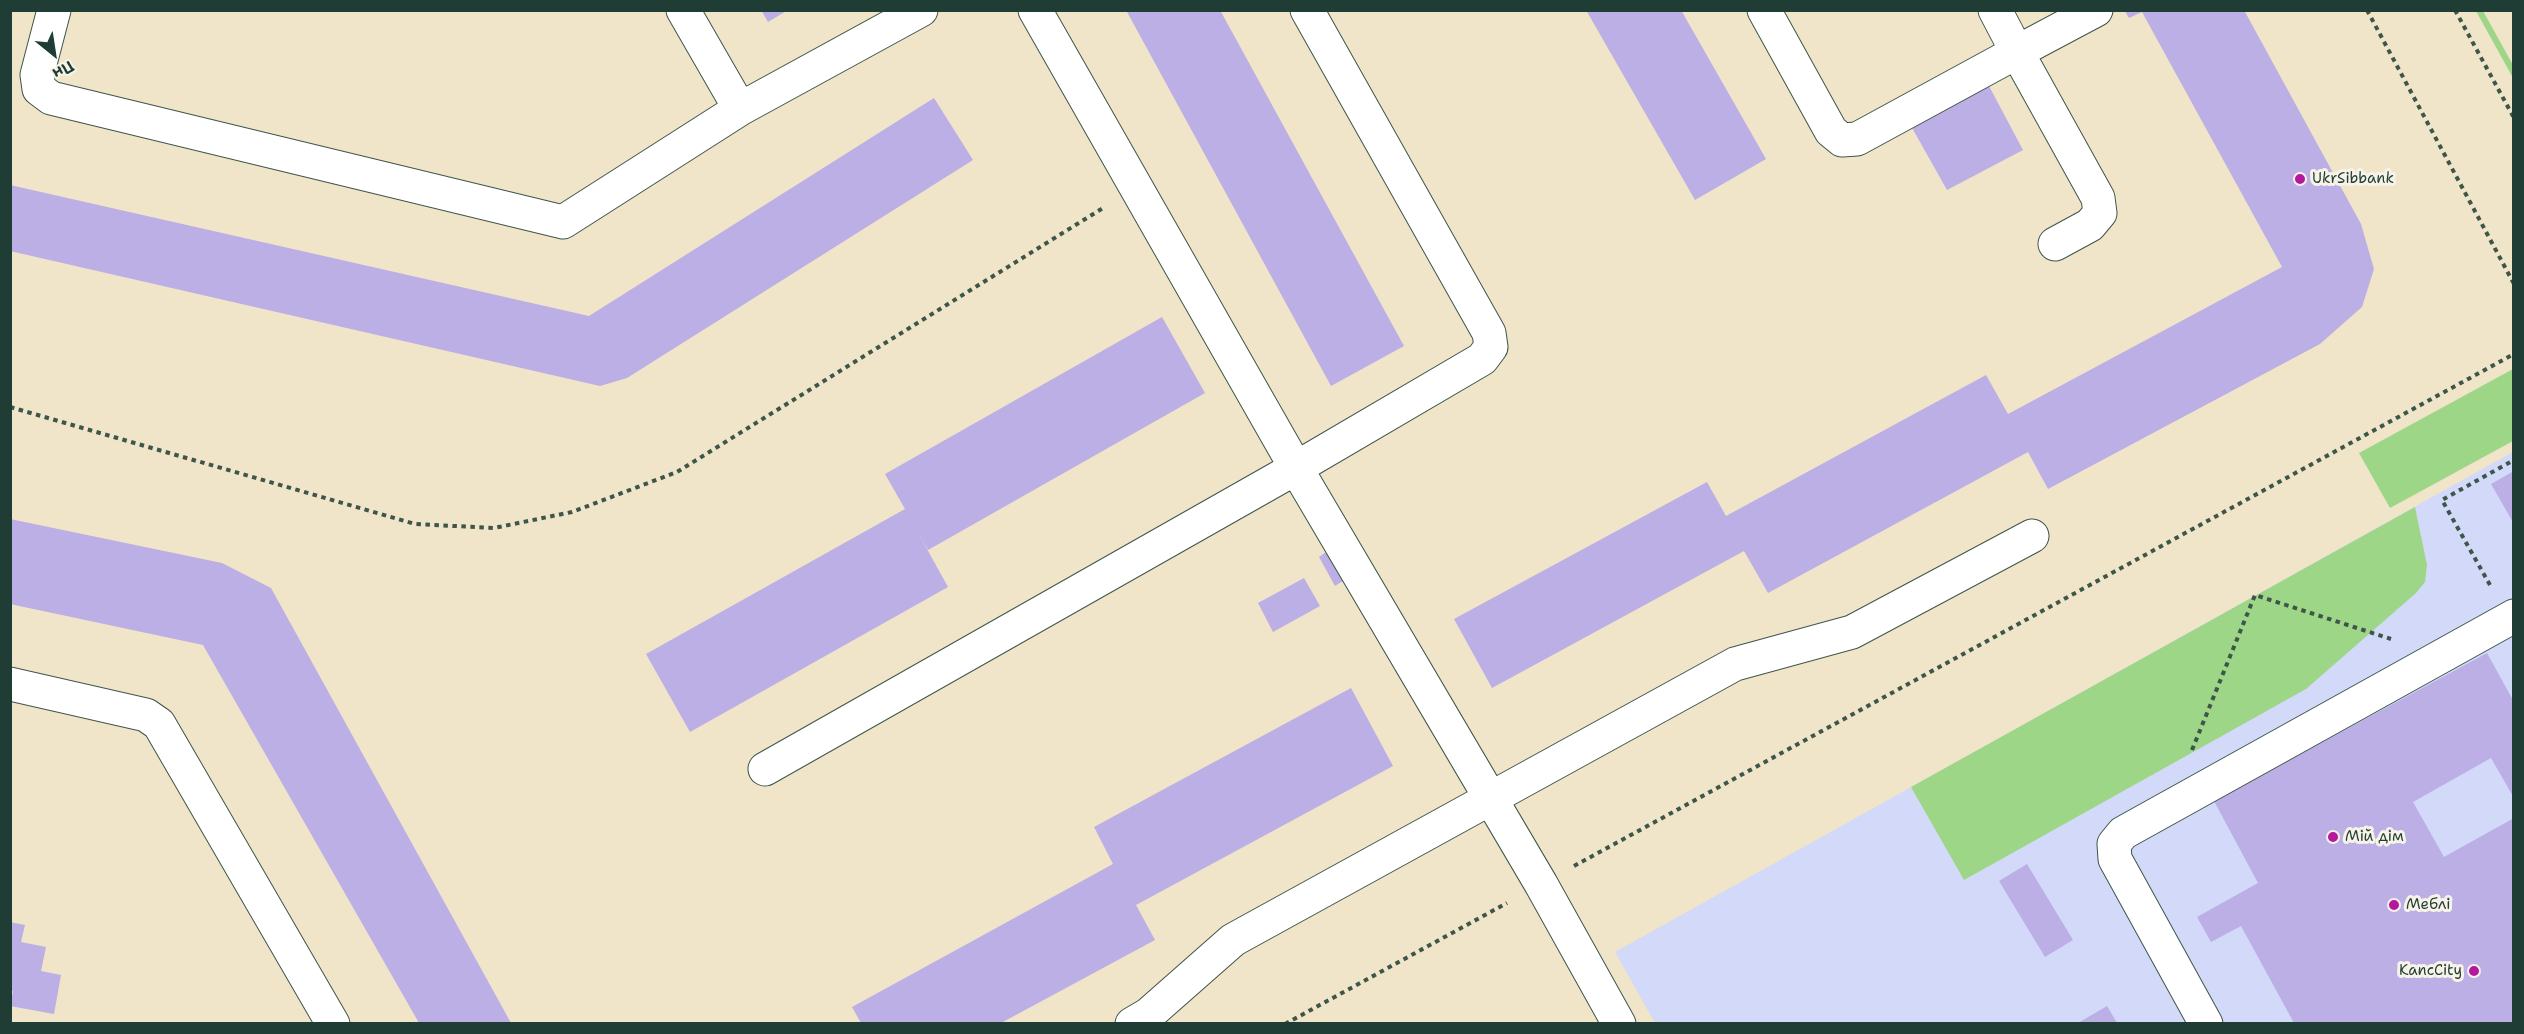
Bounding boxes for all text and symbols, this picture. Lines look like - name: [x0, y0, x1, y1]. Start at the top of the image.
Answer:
- north arrow: [24, 24, 84, 84]
- text: Пн: [49, 56, 78, 84]
- place label: UkrSibbank: [2312, 170, 2394, 188]
- marker: UkrSibbank: [2293, 172, 2307, 186]
- place label: Мій дім: [2345, 828, 2404, 846]
- marker: Мій дім: [2326, 830, 2340, 844]
- place label: Меблі: [2406, 896, 2450, 914]
- marker: Меблі: [2387, 898, 2401, 912]
- place label: KancCity: [2399, 962, 2462, 980]
- marker: KancCity: [2467, 964, 2481, 978]

